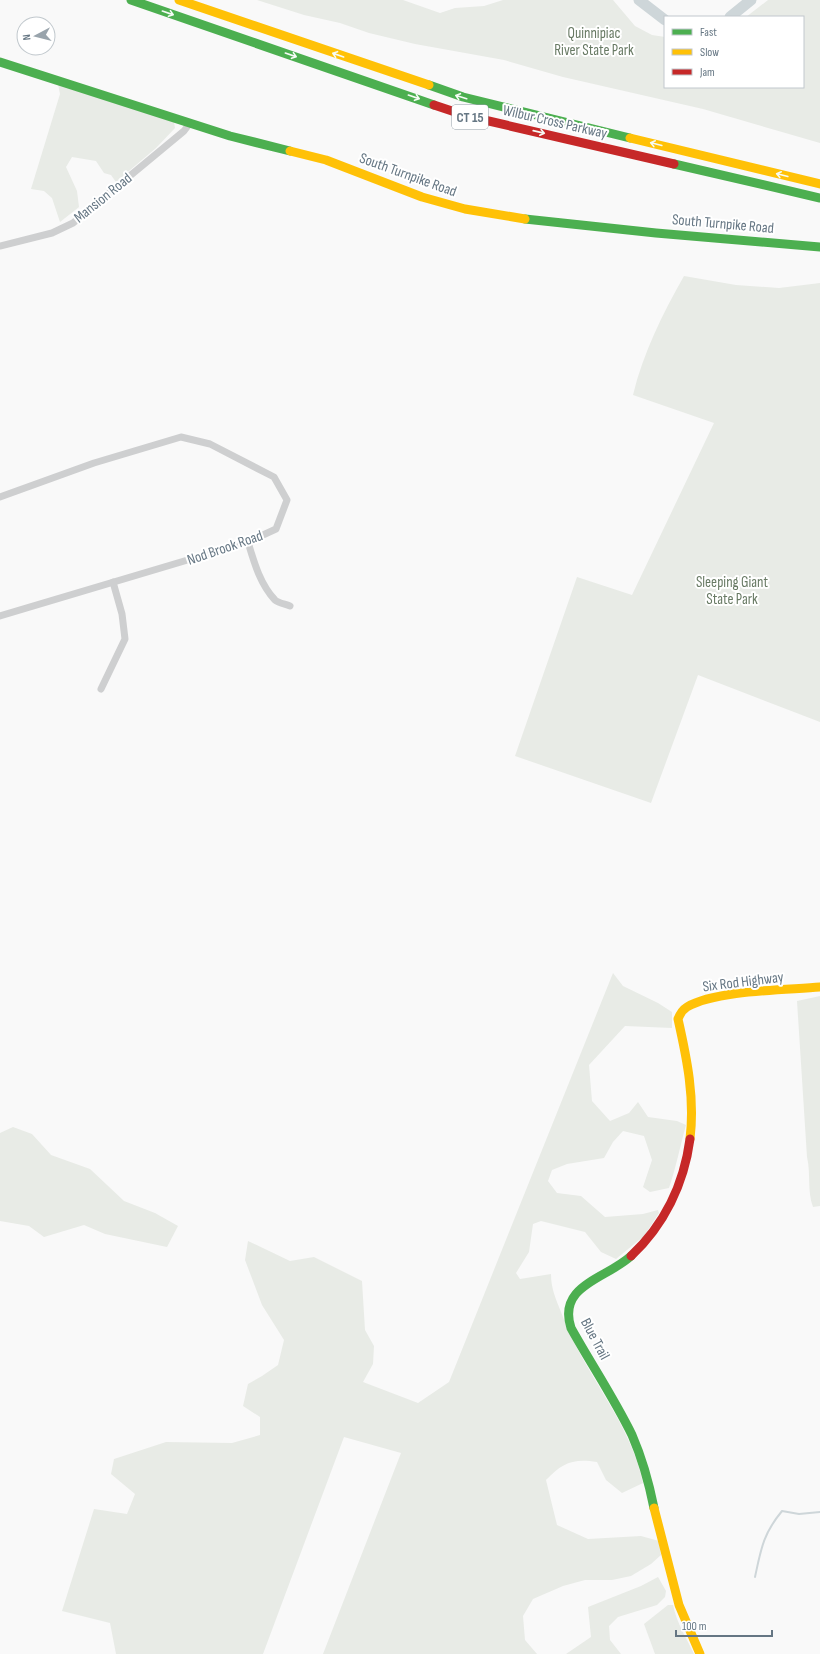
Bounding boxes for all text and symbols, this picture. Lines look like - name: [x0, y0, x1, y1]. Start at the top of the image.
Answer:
- one-way arrow: [161, 9, 173, 17]
- north arrow: [16, 16, 56, 56]
- legend: [664, 16, 804, 88]
- park label: Quinnipiac River State Park: [554, 24, 634, 60]
- text: Fast: [700, 25, 717, 40]
- text: N: [20, 33, 33, 41]
- text: Slow: [700, 45, 719, 60]
- one-way arrow: [332, 51, 345, 58]
- one-way arrow: [284, 52, 297, 59]
- text: Jam: [699, 65, 715, 80]
- one-way arrow: [455, 93, 468, 100]
- one-way arrow: [407, 94, 419, 102]
- street label: Wilbur Cross Parkway: [501, 101, 609, 143]
- road number: CT 15: [452, 105, 488, 129]
- one-way arrow: [532, 129, 545, 137]
- one-way arrow: [650, 140, 663, 147]
- street label: South Turnpike Road: [357, 149, 459, 201]
- street label: Mansion Road: [70, 169, 136, 227]
- one-way arrow: [776, 170, 789, 178]
- street label: South Turnpike Road: [671, 210, 775, 238]
- street label: Nod Brook Road: [185, 526, 265, 570]
- park label: Sleeping Giant State Park: [696, 573, 769, 609]
- street label: Six Rod Highway: [701, 968, 785, 996]
- street label: Blue Trail: [576, 1315, 614, 1363]
- scale bar: [676, 1612, 772, 1638]
- text: 100 m: [682, 1619, 707, 1634]

